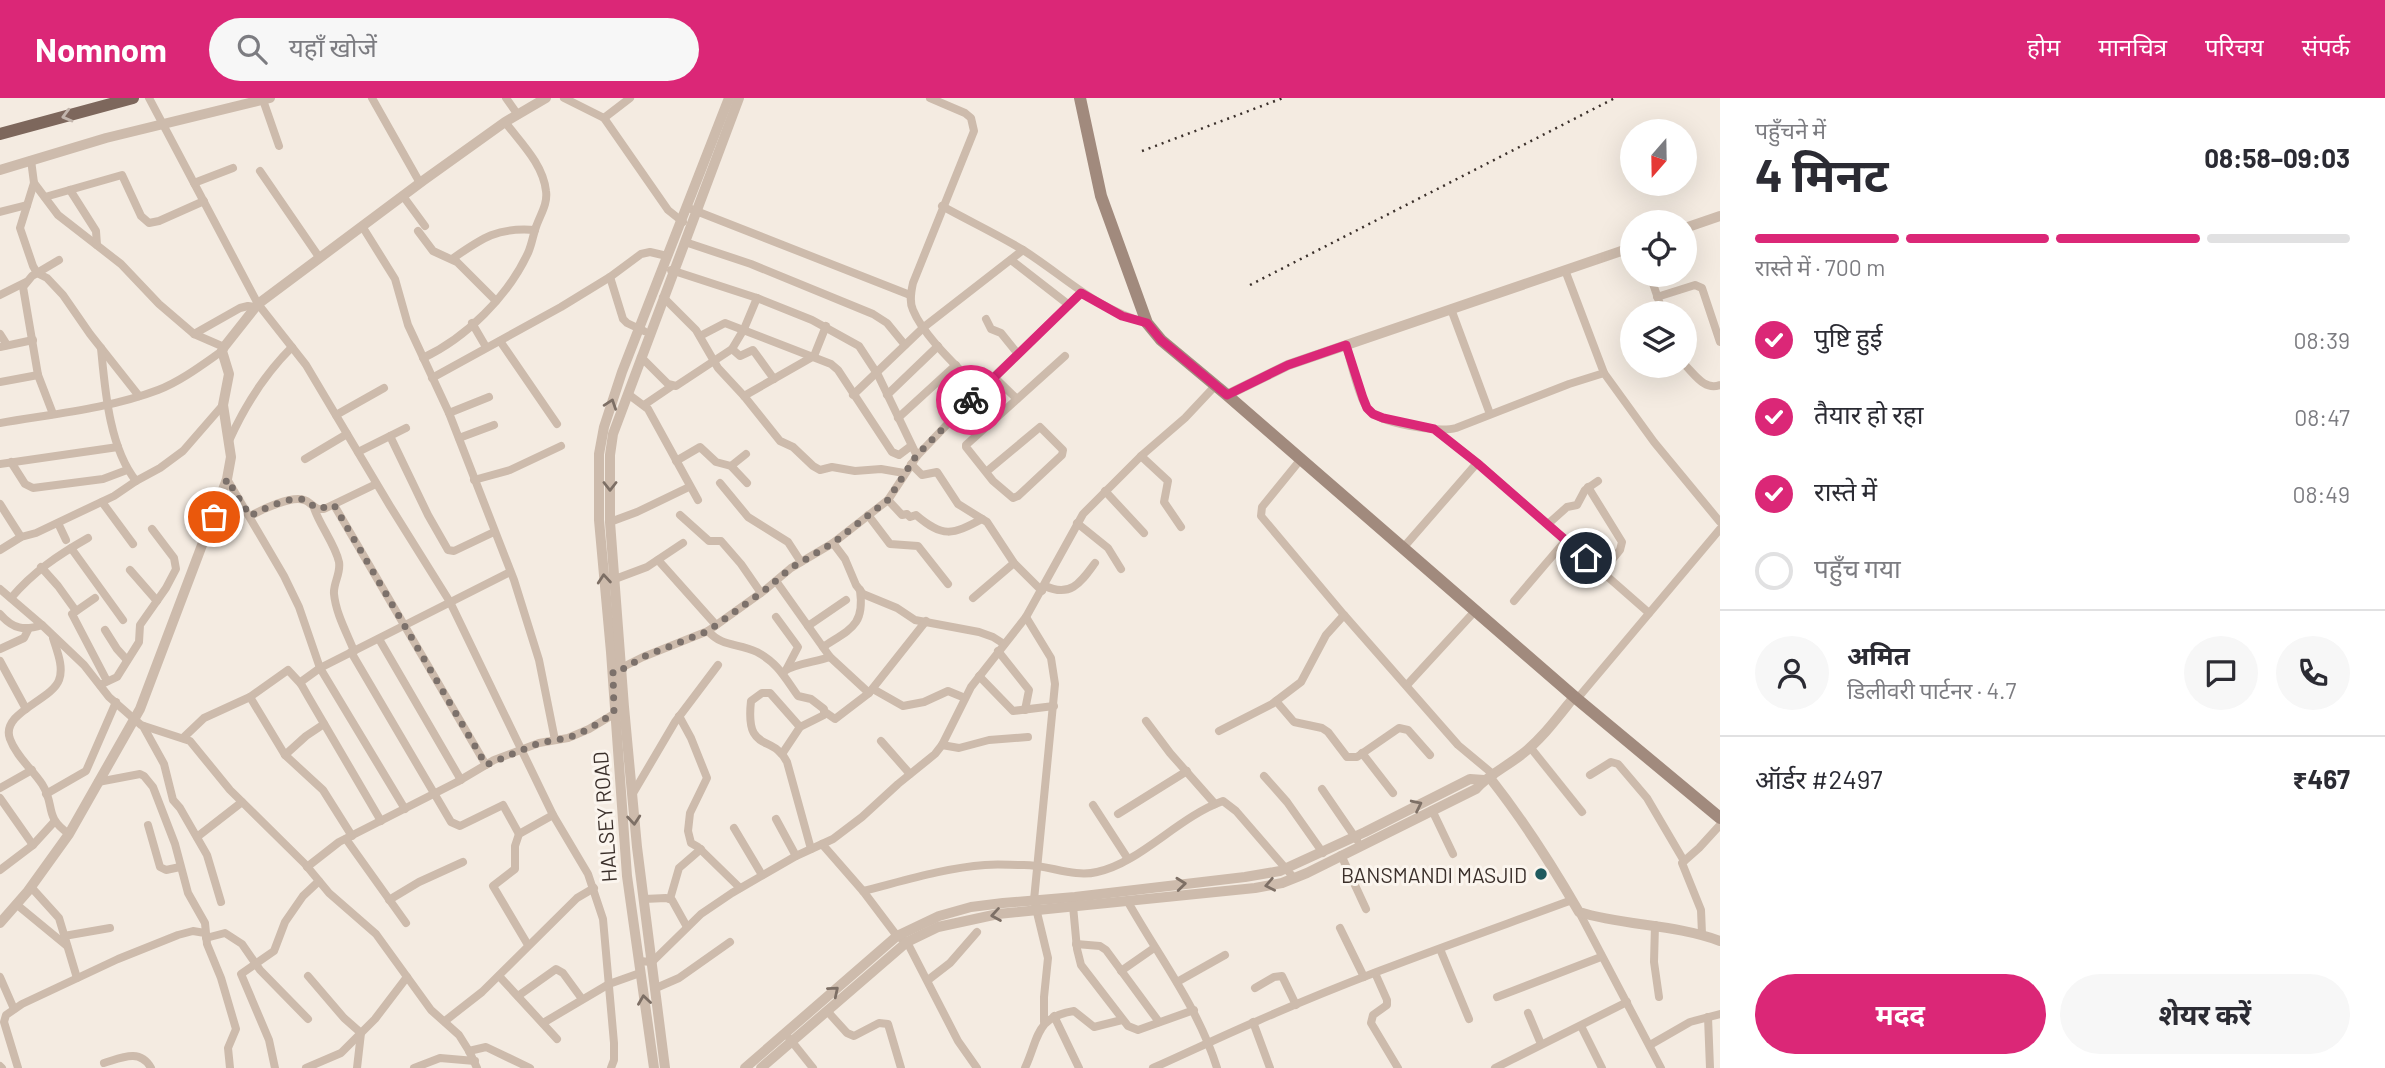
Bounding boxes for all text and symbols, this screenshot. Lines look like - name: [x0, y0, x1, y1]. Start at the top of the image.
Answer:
- search box: [209, 18, 699, 81]
- text: Nomnom: [35, 29, 167, 69]
- icon: search: [233, 30, 271, 68]
- text: यहाँ खोजें: [289, 31, 377, 62]
- text: होम: [2027, 32, 2060, 61]
- text: मानचित्र: [2098, 32, 2167, 61]
- text: परिचय: [2205, 32, 2264, 61]
- text: संपर्क: [2302, 32, 2350, 61]
- one-way arrow: [61, 108, 73, 122]
- text: पहुँचने में: [1755, 116, 1826, 144]
- north arrow: [1620, 119, 1698, 196]
- map controls: [1620, 119, 1697, 378]
- text: 08:58–09:03: [2204, 142, 2350, 173]
- text: 4 मिनट: [1755, 146, 1889, 201]
- button: locate: [1620, 210, 1697, 287]
- text: रास्ते में · 700 m: [1755, 253, 1885, 281]
- button: layers: [1620, 301, 1697, 378]
- icon: check: [1755, 321, 1793, 359]
- text: पुष्टि हुई: [1814, 321, 1882, 352]
- text: 08:39: [2293, 326, 2350, 354]
- courier: [936, 365, 1006, 435]
- icon: bike: [952, 381, 990, 419]
- icon: check: [1755, 398, 1793, 436]
- text: तैयार हो रहा: [1814, 398, 1923, 429]
- one-way arrow: [603, 399, 617, 411]
- text: 08:47: [2294, 403, 2350, 431]
- icon: check: [1755, 475, 1793, 513]
- text: रास्ते में: [1814, 475, 1877, 506]
- text: 08:49: [2293, 480, 2350, 508]
- one-way arrow: [602, 481, 618, 492]
- pin: [184, 487, 244, 547]
- icon: bag: [195, 498, 233, 536]
- pin: [1556, 528, 1616, 588]
- icon: home: [1567, 539, 1605, 577]
- text: पहुँच गया: [1814, 552, 1901, 583]
- one-way arrow: [597, 573, 612, 584]
- button: person: [1755, 636, 1829, 710]
- button: chat: [2184, 636, 2258, 710]
- button: phone: [2276, 636, 2350, 710]
- text: अमित: [1847, 639, 1910, 670]
- text: डिलीवरी पार्टनर · 4.7: [1847, 676, 2016, 704]
- street label: HALSEY ROAD: [587, 751, 621, 883]
- text: ऑर्डर #2497: [1755, 763, 1883, 794]
- text: ₹467: [2293, 763, 2350, 794]
- one-way arrow: [1409, 800, 1422, 814]
- one-way arrow: [626, 815, 641, 826]
- place label: BANSMANDI MASJID: [1341, 862, 1527, 887]
- marker: BANSMANDI MASJID: [1533, 866, 1549, 882]
- one-way arrow: [1175, 877, 1186, 892]
- one-way arrow: [1264, 877, 1276, 892]
- one-way arrow: [990, 907, 1001, 922]
- button: मदद: [1755, 974, 2046, 1054]
- button: शेयर करें: [2060, 974, 2350, 1054]
- one-way arrow: [827, 987, 839, 1000]
- one-way arrow: [637, 995, 652, 1006]

